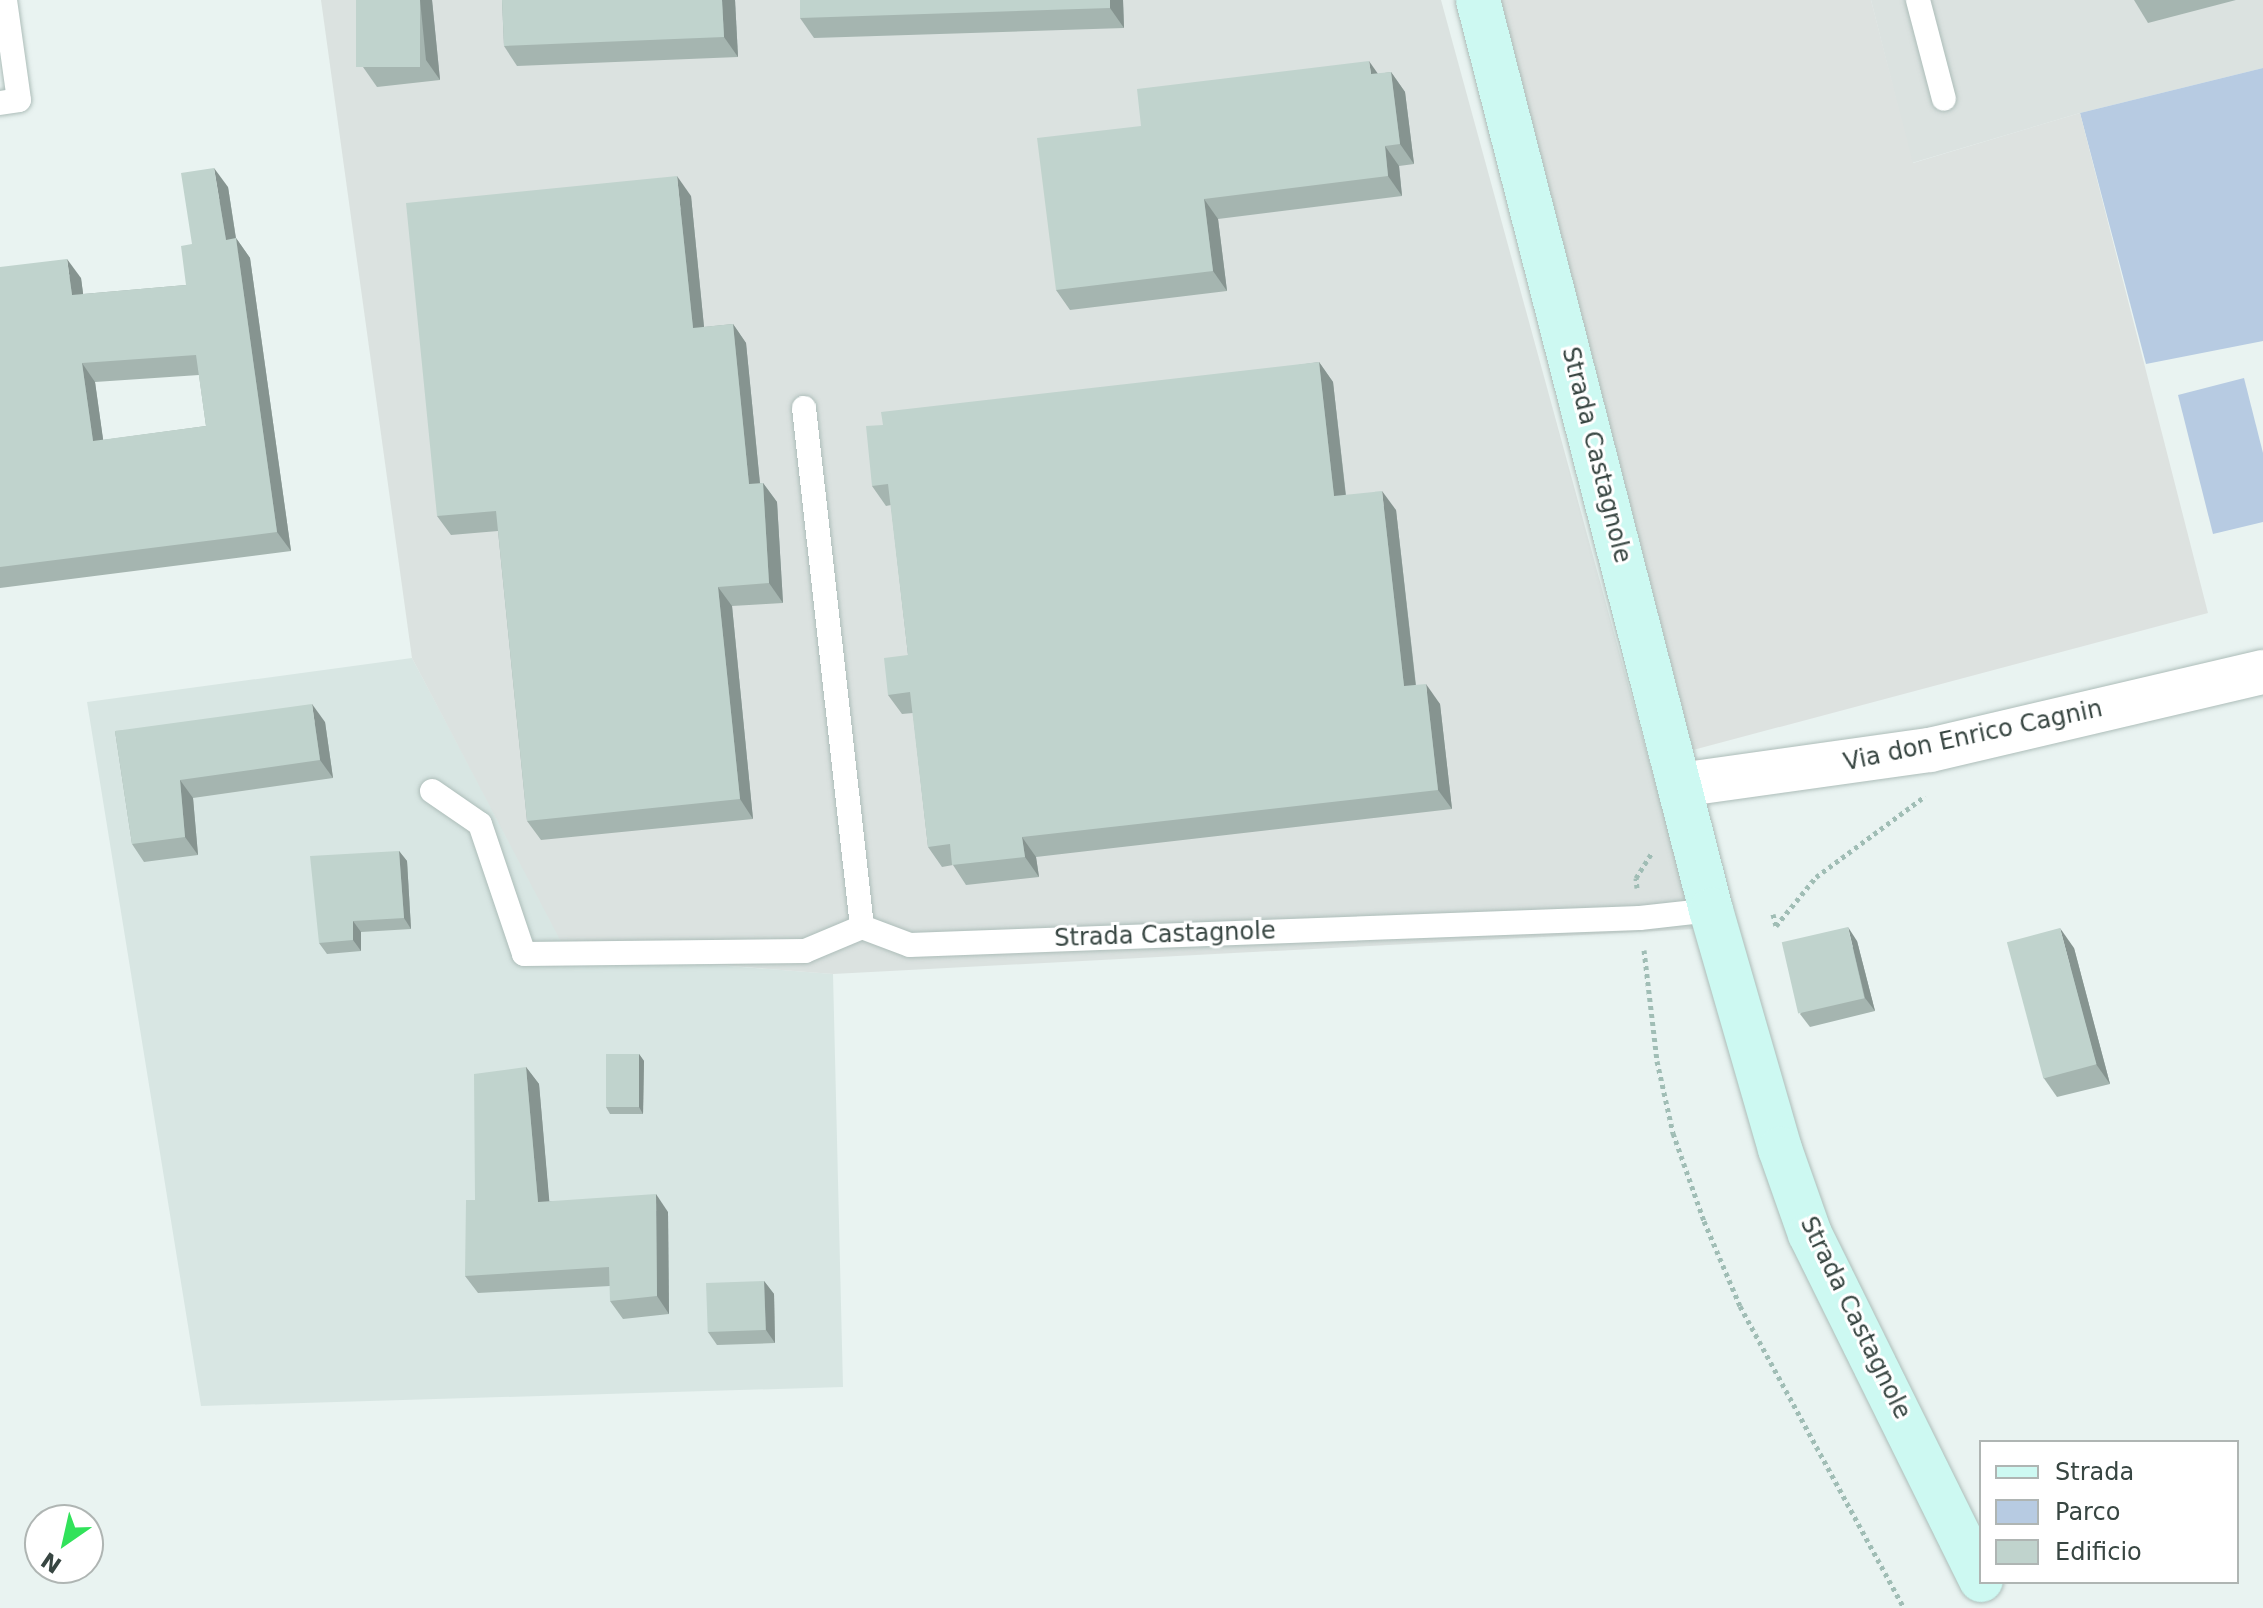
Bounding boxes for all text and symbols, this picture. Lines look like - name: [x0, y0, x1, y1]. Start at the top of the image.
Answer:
- street label: Strada Castagnole: [1555, 344, 1637, 566]
- street label: Via don Enrico Cagnin: [1841, 694, 2105, 778]
- street label: Strada Castagnole: [1054, 917, 1276, 953]
- street label: Strada Castagnole: [1794, 1212, 1916, 1424]
- legend: [1979, 1440, 2239, 1584]
- text: Strada: [2055, 1458, 2134, 1486]
- text: Parco: [2055, 1498, 2120, 1526]
- north arrow: [24, 1504, 104, 1584]
- text: Edificio: [2055, 1538, 2142, 1566]
- text: N: [37, 1547, 66, 1578]

